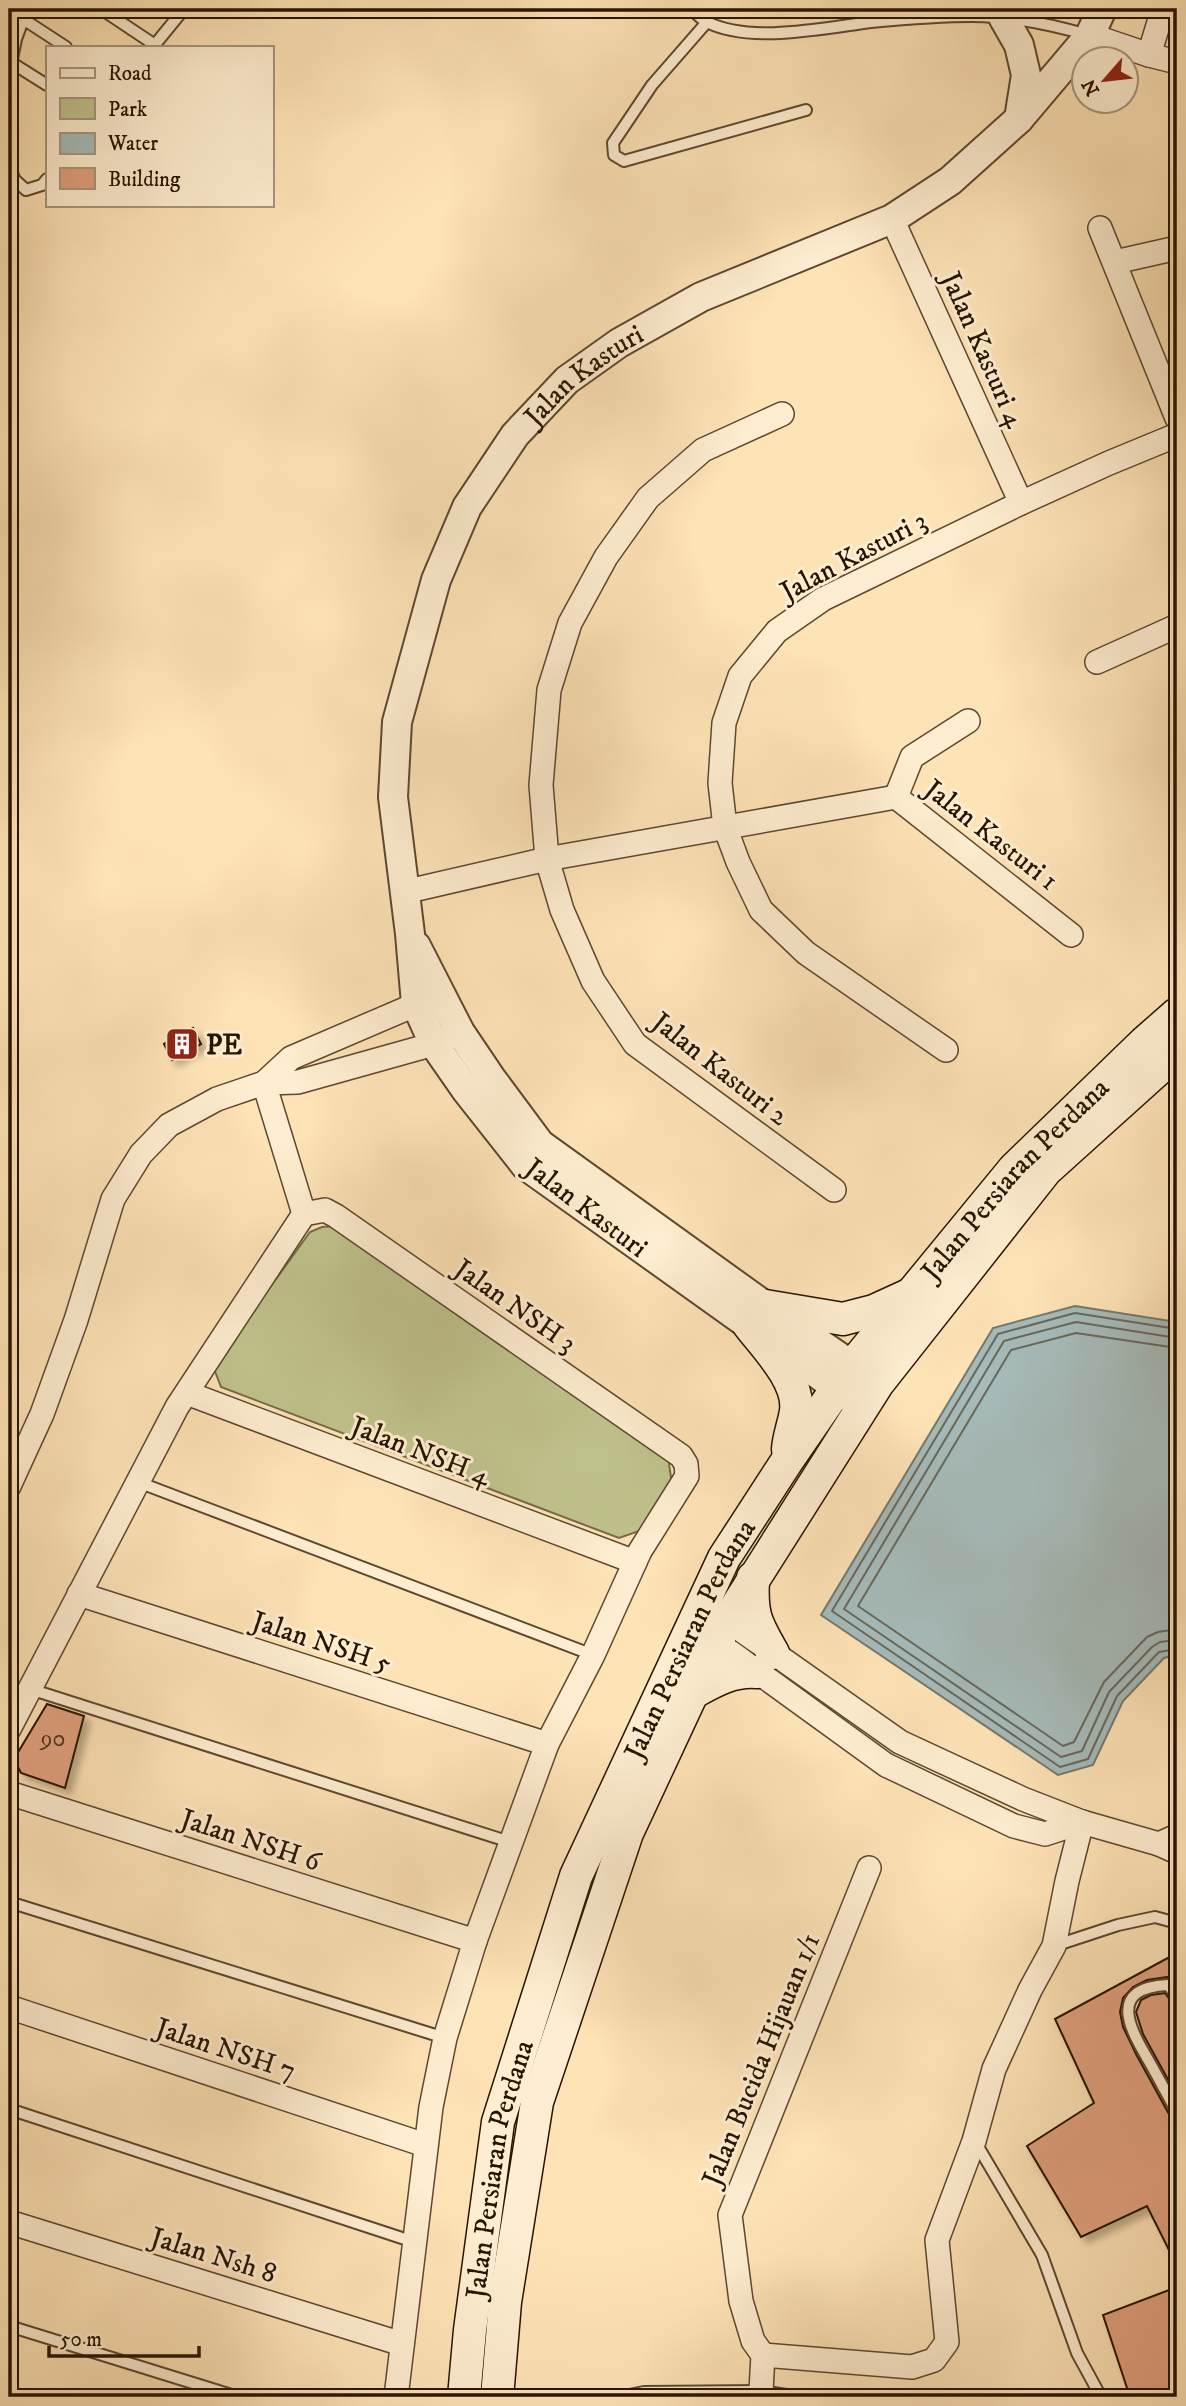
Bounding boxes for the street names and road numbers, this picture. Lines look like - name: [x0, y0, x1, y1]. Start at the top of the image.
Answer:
- street label: Jalan Kasturi 4: [932, 264, 1033, 434]
- street label: Jalan Kasturi: [515, 317, 650, 436]
- street label: Jalan Kasturi 3: [772, 503, 933, 611]
- street label: Jalan Kasturi 1: [915, 770, 1065, 898]
- street label: Jalan Kasturi 2: [642, 1003, 796, 1134]
- street label: Jalan Persiaran Perdana: [912, 1071, 1117, 1290]
- street label: Jalan Kasturi: [515, 1149, 654, 1266]
- street label: Jalan NSH 3: [445, 1250, 583, 1361]
- street label: Jalan NSH 4: [343, 1408, 496, 1494]
- street label: Jalan Persiaran Perdana: [616, 1513, 764, 1768]
- street label: Jalan NSH 5: [245, 1603, 396, 1681]
- street label: Jalan NSH 6: [173, 1800, 326, 1880]
- street label: Jalan Bucida Hijauan 1/1: [694, 1928, 828, 2194]
- street label: Jalan NSH 7: [148, 2009, 300, 2088]
- street label: Jalan Persiaran Perdana: [458, 2036, 542, 2304]
- street label: Jalan Nsh 8: [144, 2219, 281, 2291]

